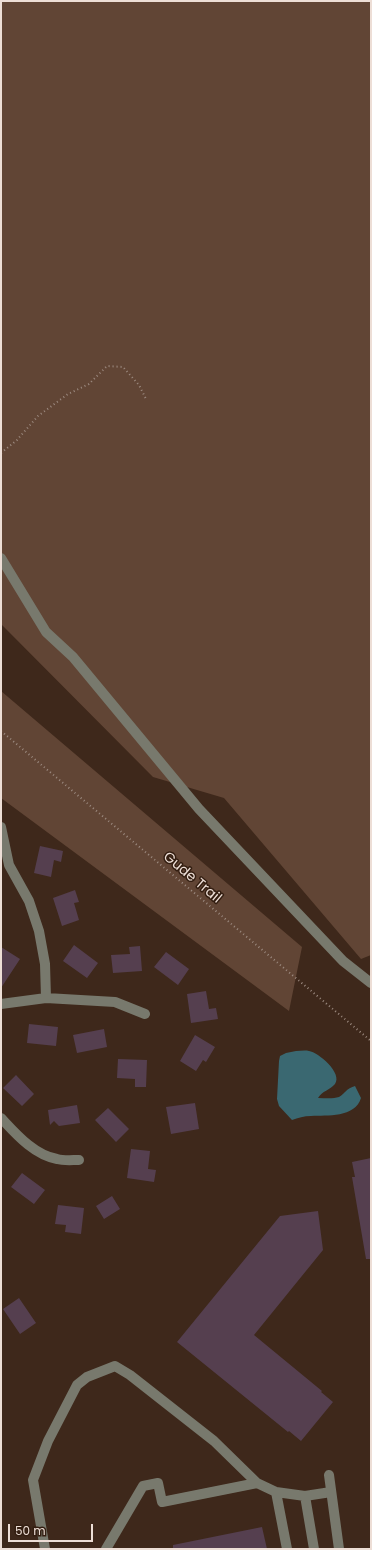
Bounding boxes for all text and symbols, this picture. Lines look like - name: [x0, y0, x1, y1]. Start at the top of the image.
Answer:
- street label: Gude Trail: [159, 849, 225, 907]
- scale bar: [10, 1516, 95, 1542]
- text: 50 m: [15, 1522, 46, 1539]

